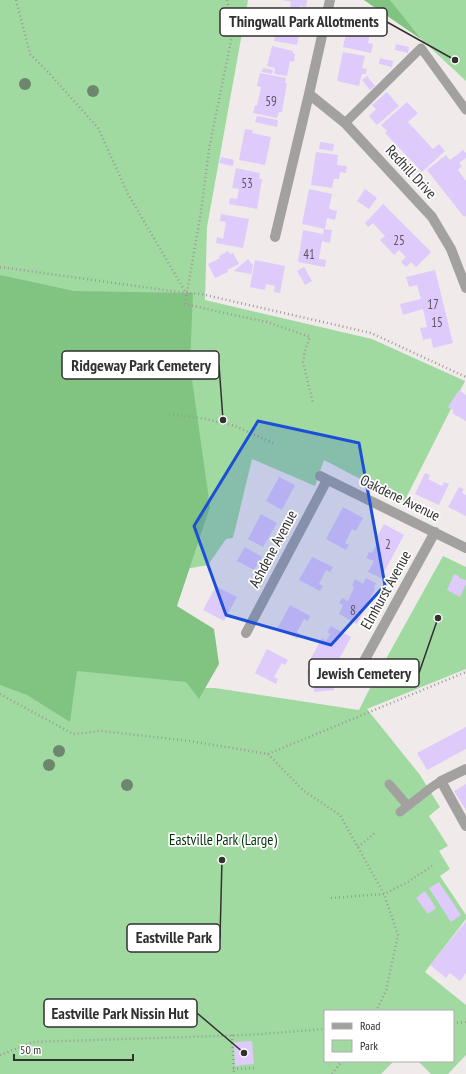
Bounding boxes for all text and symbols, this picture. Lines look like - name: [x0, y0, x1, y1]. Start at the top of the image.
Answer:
- callout: Thingwall Park Allotments: [220, 8, 387, 36]
- text: Thingwall Park Allotments: [229, 11, 379, 31]
- house number: 59: [265, 93, 277, 110]
- street label: Redhill Drive: [382, 141, 441, 202]
- house number: 53: [241, 175, 253, 192]
- house number: 25: [393, 232, 405, 249]
- house number: 41: [303, 246, 315, 263]
- house number: 17: [427, 296, 439, 313]
- house number: 15: [431, 314, 443, 331]
- callout: Ridgeway Park Cemetery: [62, 351, 219, 379]
- text: Ridgeway Park Cemetery: [71, 355, 211, 375]
- street label: Oakdene Avenue: [357, 470, 443, 525]
- street label: Ashdene Avenue: [244, 507, 301, 591]
- house number: 2: [385, 536, 391, 553]
- street label: Elmhurst Avenue: [356, 547, 415, 632]
- house number: 8: [350, 602, 356, 619]
- callout: Jewish Cemetery: [309, 659, 419, 687]
- text: Jewish Cemetery: [316, 663, 412, 683]
- park label: Eastville Park (Large): [169, 830, 277, 849]
- callout: Eastville Park: [127, 924, 220, 952]
- text: Eastville Park: [136, 927, 213, 947]
- callout: Eastville Park Nissin Hut: [44, 999, 197, 1027]
- text: Eastville Park Nissin Hut: [51, 1003, 189, 1023]
- legend: [324, 1010, 454, 1062]
- text: Road: [360, 1018, 380, 1033]
- scale bar: [14, 1036, 133, 1062]
- text: Park: [360, 1038, 378, 1053]
- text: 50 m: [20, 1042, 41, 1057]

